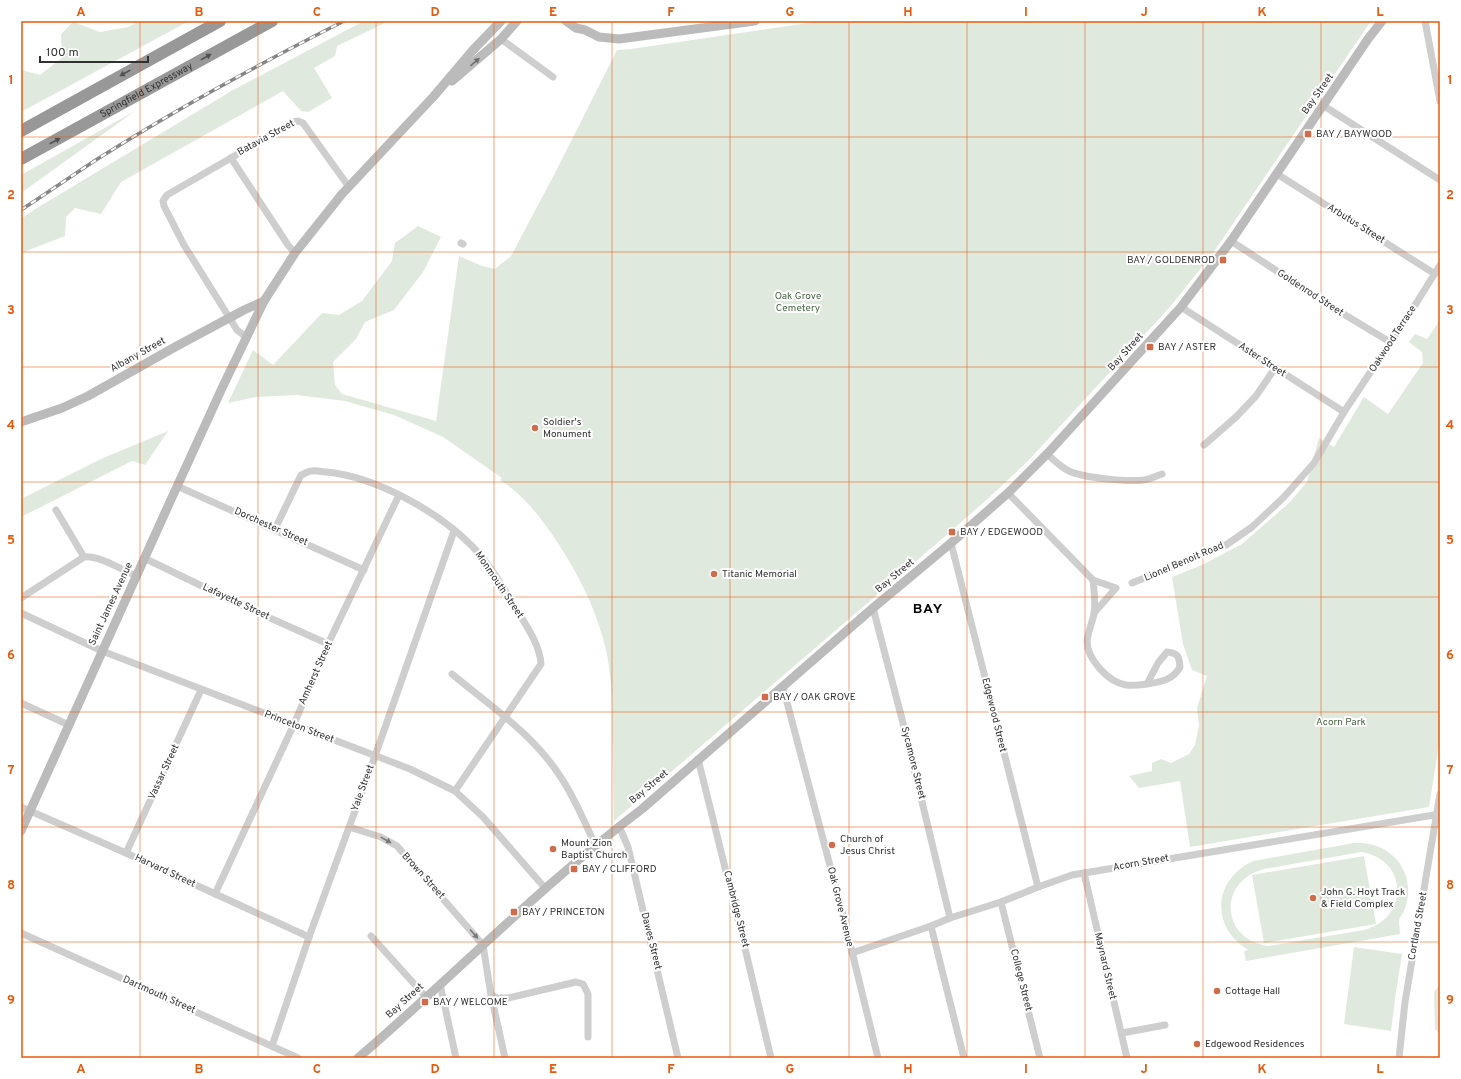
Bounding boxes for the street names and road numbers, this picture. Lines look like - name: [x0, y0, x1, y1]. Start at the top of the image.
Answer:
- street label: Springfield Expressway: [98, 59, 195, 121]
- street label: Bay Street: [1299, 71, 1337, 117]
- street label: Batavia Street: [235, 117, 297, 159]
- street label: Arbutus Street: [1325, 201, 1387, 247]
- street label: Goldenrod Street: [1274, 267, 1346, 319]
- street label: Oakwood Terrace: [1366, 303, 1420, 375]
- street label: Bay Street: [1105, 330, 1147, 374]
- street label: Albany Street: [108, 334, 168, 376]
- street label: Aster Street: [1236, 340, 1288, 380]
- street label: Dorchester Street: [232, 505, 310, 549]
- street label: Lionel Benoit Road: [1142, 539, 1226, 585]
- street label: Monmouth Street: [472, 549, 526, 621]
- street label: Bay Street: [873, 556, 917, 596]
- street label: Saint James Avenue: [86, 560, 136, 648]
- street label: Lafayette Street: [200, 581, 272, 623]
- street label: Amherst Street: [296, 639, 336, 707]
- street label: Edgewood Street: [978, 676, 1010, 754]
- street label: Princeton Street: [262, 708, 336, 746]
- street label: Sycamore Street: [898, 725, 928, 801]
- street label: Vassar Street: [146, 742, 183, 802]
- street label: Yale Street: [349, 763, 378, 813]
- street label: Bay Street: [627, 767, 671, 807]
- street label: Brown Street: [399, 850, 447, 902]
- street label: Harvard Street: [133, 851, 198, 891]
- street label: Acorn Street: [1112, 852, 1170, 874]
- street label: Oak Grove Avenue: [824, 866, 856, 948]
- street label: Cambridge Street: [720, 869, 752, 949]
- street label: Cortland Street: [1406, 891, 1430, 961]
- street label: Dawes Street: [638, 911, 664, 971]
- street label: Maynard Street: [1091, 931, 1119, 1001]
- street label: College Street: [1007, 947, 1035, 1013]
- street label: Dartmouth Street: [121, 973, 198, 1017]
- street label: Bay Street: [383, 980, 427, 1022]

